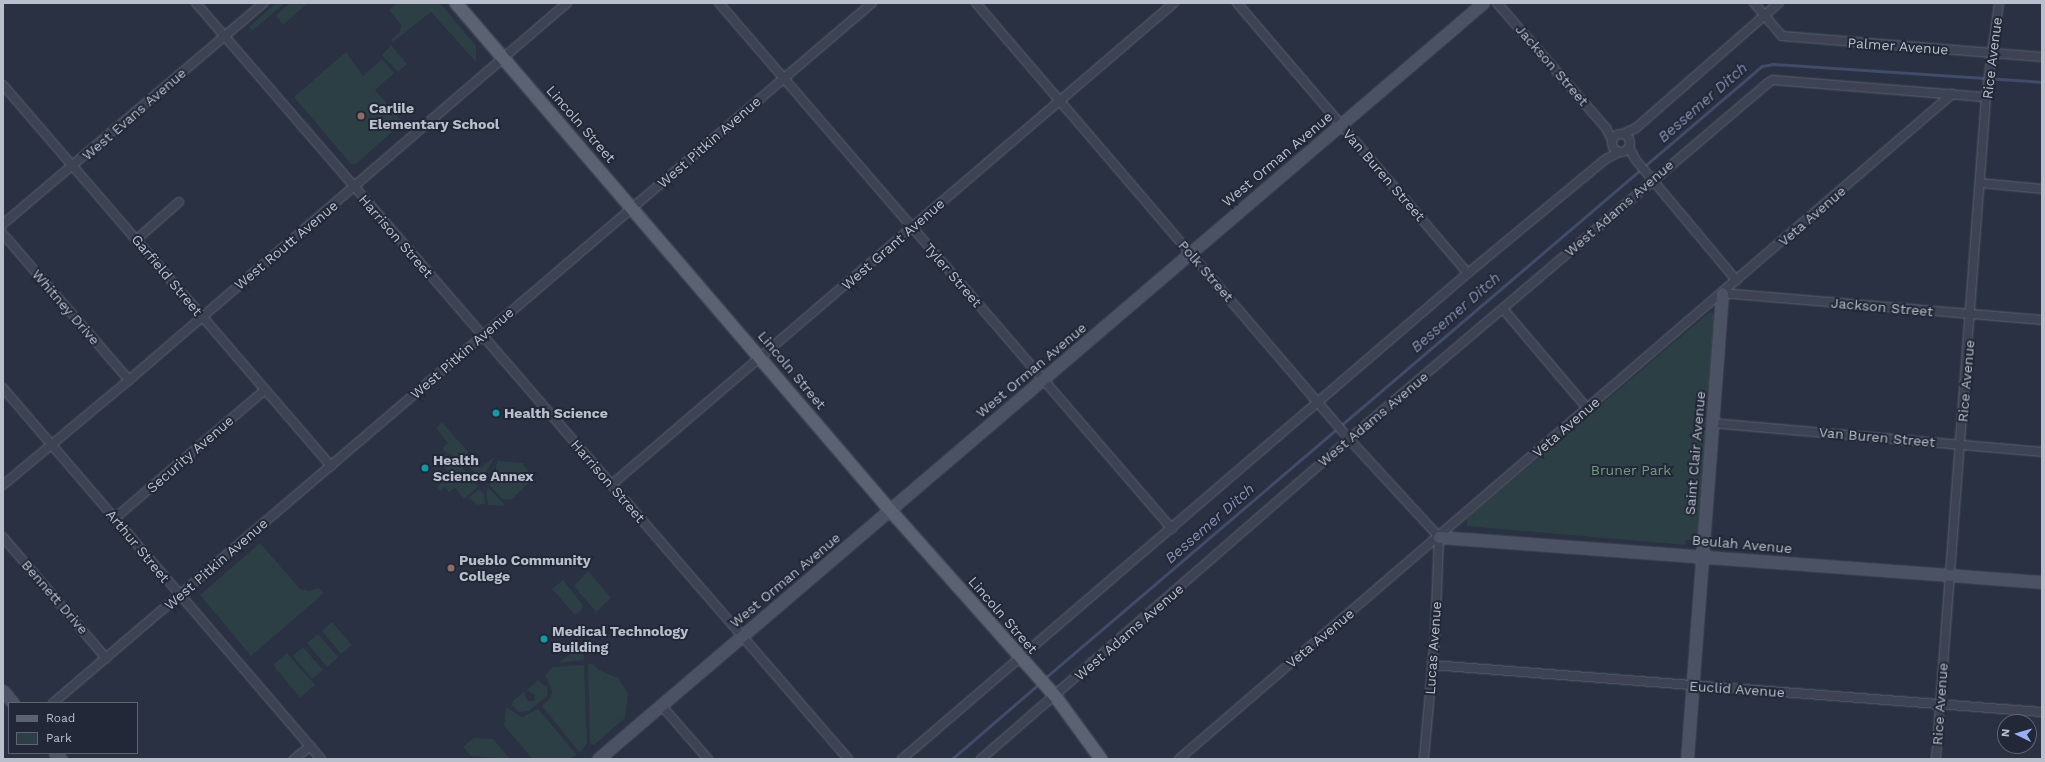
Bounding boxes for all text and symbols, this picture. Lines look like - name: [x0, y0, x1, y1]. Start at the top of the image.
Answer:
- street label: Rice Avenue: [1979, 16, 2005, 100]
- street label: Jackson Street: [1512, 21, 1592, 109]
- street label: Palmer Avenue: [1846, 34, 1950, 58]
- water label: Bessemer Ditch: [1654, 59, 1752, 147]
- street label: West Evans Avenue: [78, 64, 190, 164]
- street label: Lincoln Street: [543, 82, 619, 166]
- street label: West Pitkin Avenue: [654, 92, 764, 192]
- place label: Carlile Elementary School: [369, 100, 500, 132]
- street label: West Orman Avenue: [1218, 108, 1336, 210]
- marker: Carlile Elementary School: [356, 111, 366, 121]
- street label: Van Buren Street: [1339, 126, 1429, 224]
- street label: West Adams Avenue: [1561, 156, 1677, 260]
- street label: Veta Avenue: [1775, 182, 1849, 250]
- street label: Harrison Street: [355, 191, 437, 281]
- street label: West Grant Avenue: [838, 195, 948, 293]
- street label: West Routt Avenue: [231, 197, 341, 293]
- street label: Garfield Street: [128, 231, 206, 319]
- street label: Polk Street: [1175, 237, 1237, 305]
- street label: Tyler Street: [921, 239, 985, 311]
- street label: Whitney Drive: [29, 266, 103, 348]
- water label: Bessemer Ditch: [1407, 269, 1505, 357]
- street label: Jackson Street: [1830, 294, 1934, 320]
- street label: West Pitkin Avenue: [407, 303, 517, 403]
- street label: West Orman Avenue: [972, 319, 1090, 421]
- street label: Lincoln Street: [754, 327, 830, 413]
- street label: Rice Avenue: [1954, 339, 1978, 423]
- street label: West Adams Avenue: [1314, 368, 1432, 470]
- street label: Saint Clair Avenue: [1681, 390, 1709, 516]
- street label: Veta Avenue: [1529, 393, 1603, 461]
- place label: Health Science: [504, 405, 608, 421]
- marker: Health Science: [491, 408, 501, 418]
- street label: Security Avenue: [143, 411, 237, 497]
- street label: Van Buren Street: [1818, 424, 1936, 450]
- street label: Harrison Street: [567, 436, 649, 526]
- place label: Health Science Annex: [433, 452, 534, 484]
- park label: Bruner Park: [1591, 462, 1671, 478]
- marker: Health Science Annex: [420, 463, 430, 473]
- water label: Bessemer Ditch: [1161, 480, 1259, 568]
- street label: Arthur Street: [103, 506, 173, 586]
- street label: West Pitkin Avenue: [161, 514, 271, 614]
- street label: West Orman Avenue: [726, 529, 844, 631]
- street label: Beulah Avenue: [1691, 531, 1793, 557]
- place label: Pueblo Community College: [459, 552, 591, 584]
- street label: Bennett Drive: [18, 556, 92, 638]
- marker: Pueblo Community College: [446, 563, 456, 573]
- street label: Lincoln Street: [965, 573, 1041, 657]
- street label: West Adams Avenue: [1071, 580, 1187, 684]
- street label: Lucas Avenue: [1421, 600, 1445, 696]
- street label: Veta Avenue: [1282, 604, 1358, 672]
- place label: Medical Technology Building: [552, 623, 689, 656]
- marker: Medical Technology Building: [539, 634, 549, 644]
- street label: Rice Avenue: [1929, 662, 1951, 746]
- street label: Euclid Avenue: [1688, 677, 1786, 701]
- legend: [8, 702, 138, 754]
- text: Road: [46, 711, 75, 725]
- north arrow: [1997, 714, 2037, 754]
- text: N: [1999, 728, 2012, 738]
- text: Park: [46, 731, 72, 745]

